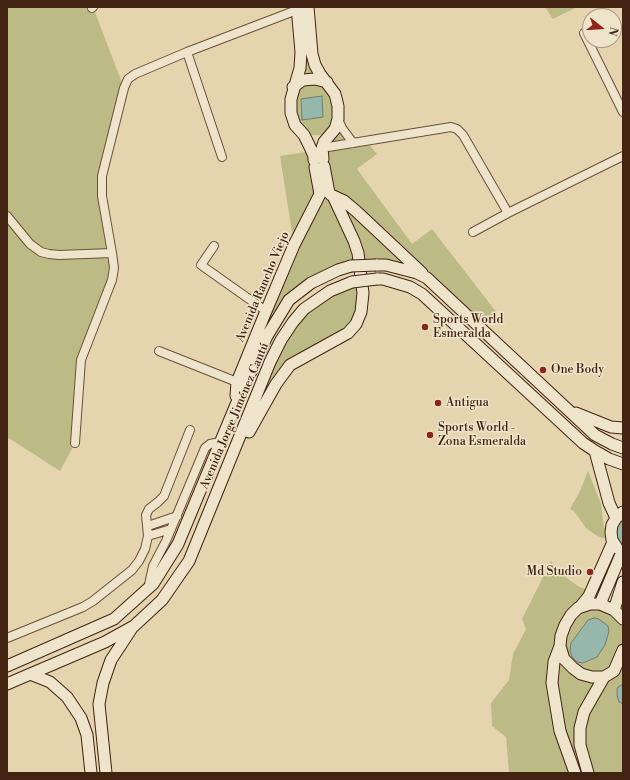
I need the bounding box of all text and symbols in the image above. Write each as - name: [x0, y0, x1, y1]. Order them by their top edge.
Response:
- north arrow: [582, 8, 622, 48]
- text: N: [605, 25, 620, 37]
- street label: Avenida Rancho Viejo: [233, 230, 293, 344]
- place label: Sports World Esmeralda: [433, 313, 503, 341]
- marker: Sports World Esmeralda: [420, 322, 430, 332]
- street label: Avenida Jorge Jiménez Cantú: [198, 341, 272, 491]
- place label: One Body: [551, 363, 604, 377]
- marker: One Body: [538, 365, 548, 375]
- place label: Antigua: [446, 396, 489, 410]
- marker: Antigua: [433, 398, 443, 408]
- place label: Sports World - Zona Esmeralda: [438, 421, 526, 449]
- marker: Sports World - Zona Esmeralda: [425, 430, 435, 440]
- place label: Md Studio: [527, 565, 582, 579]
- marker: Md Studio: [585, 567, 595, 577]

